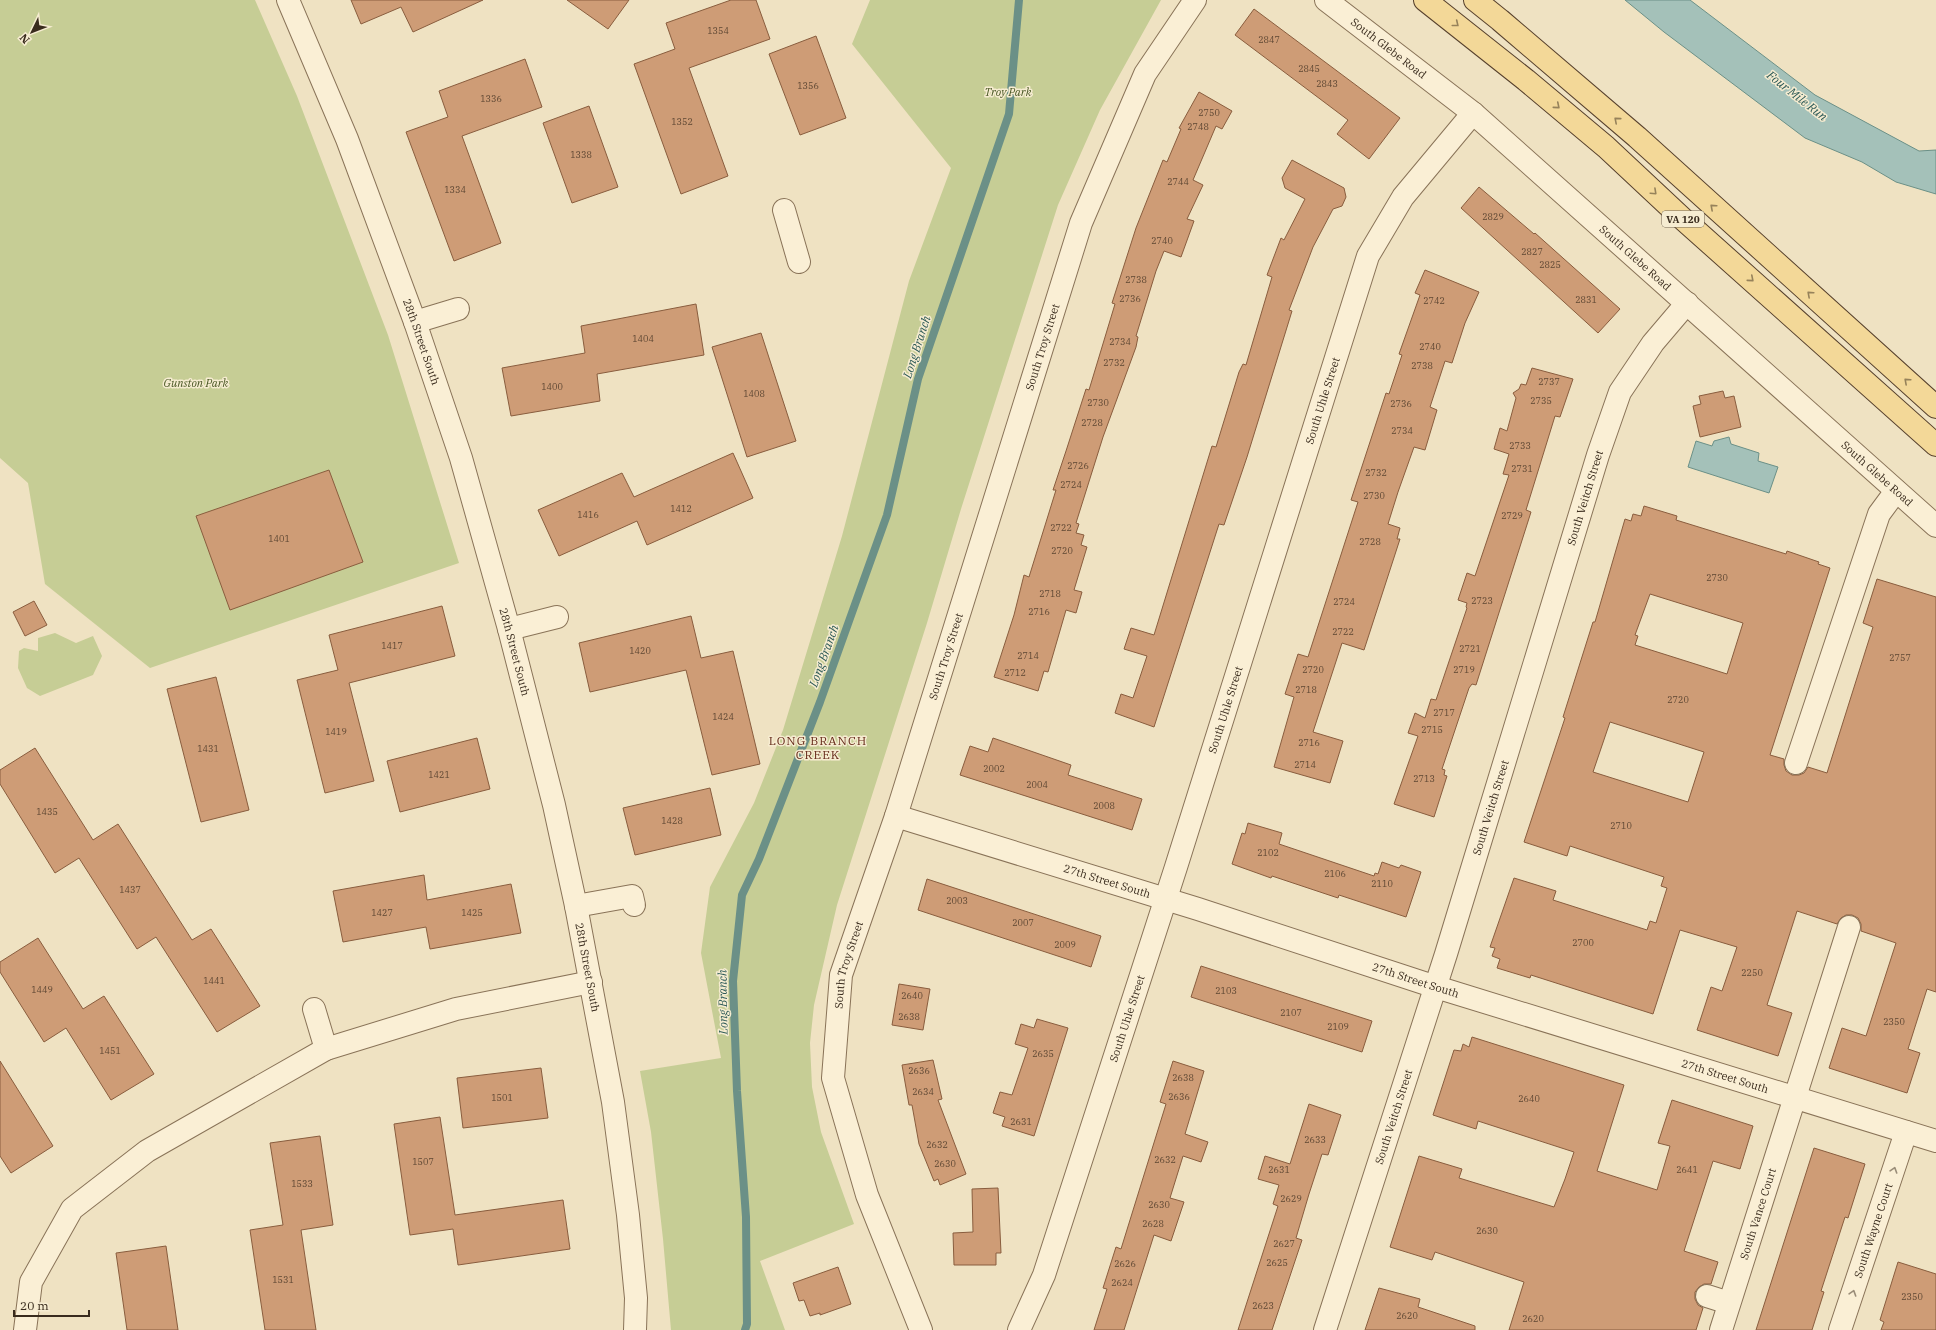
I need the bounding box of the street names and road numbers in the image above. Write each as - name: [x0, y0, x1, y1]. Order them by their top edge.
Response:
- street label: South Glebe Road: [1348, 15, 1429, 82]
- road number: VA 120: [1662, 211, 1704, 227]
- street label: South Glebe Road: [1597, 222, 1674, 294]
- street label: 28th Street South: [400, 297, 443, 387]
- street label: South Troy Street: [1022, 302, 1062, 392]
- street label: South Uhle Street: [1302, 355, 1343, 446]
- street label: South Glebe Road: [1838, 438, 1916, 509]
- street label: South Veitch Street: [1564, 448, 1606, 547]
- street label: 28th Street South: [496, 606, 533, 697]
- street label: South Troy Street: [926, 611, 966, 702]
- street label: South Uhle Street: [1205, 664, 1246, 755]
- street label: South Veitch Street: [1469, 758, 1512, 857]
- street label: 27th Street South: [1062, 861, 1153, 901]
- street label: South Troy Street: [831, 919, 866, 1009]
- street label: 28th Street South: [572, 922, 603, 1013]
- street label: 27th Street South: [1371, 960, 1461, 1001]
- street label: South Uhle Street: [1106, 973, 1148, 1064]
- street label: 27th Street South: [1680, 1056, 1770, 1096]
- street label: South Veitch Street: [1372, 1067, 1415, 1166]
- street label: South Vance Court: [1737, 1166, 1779, 1261]
- street label: South Wayne Court: [1851, 1181, 1896, 1280]

